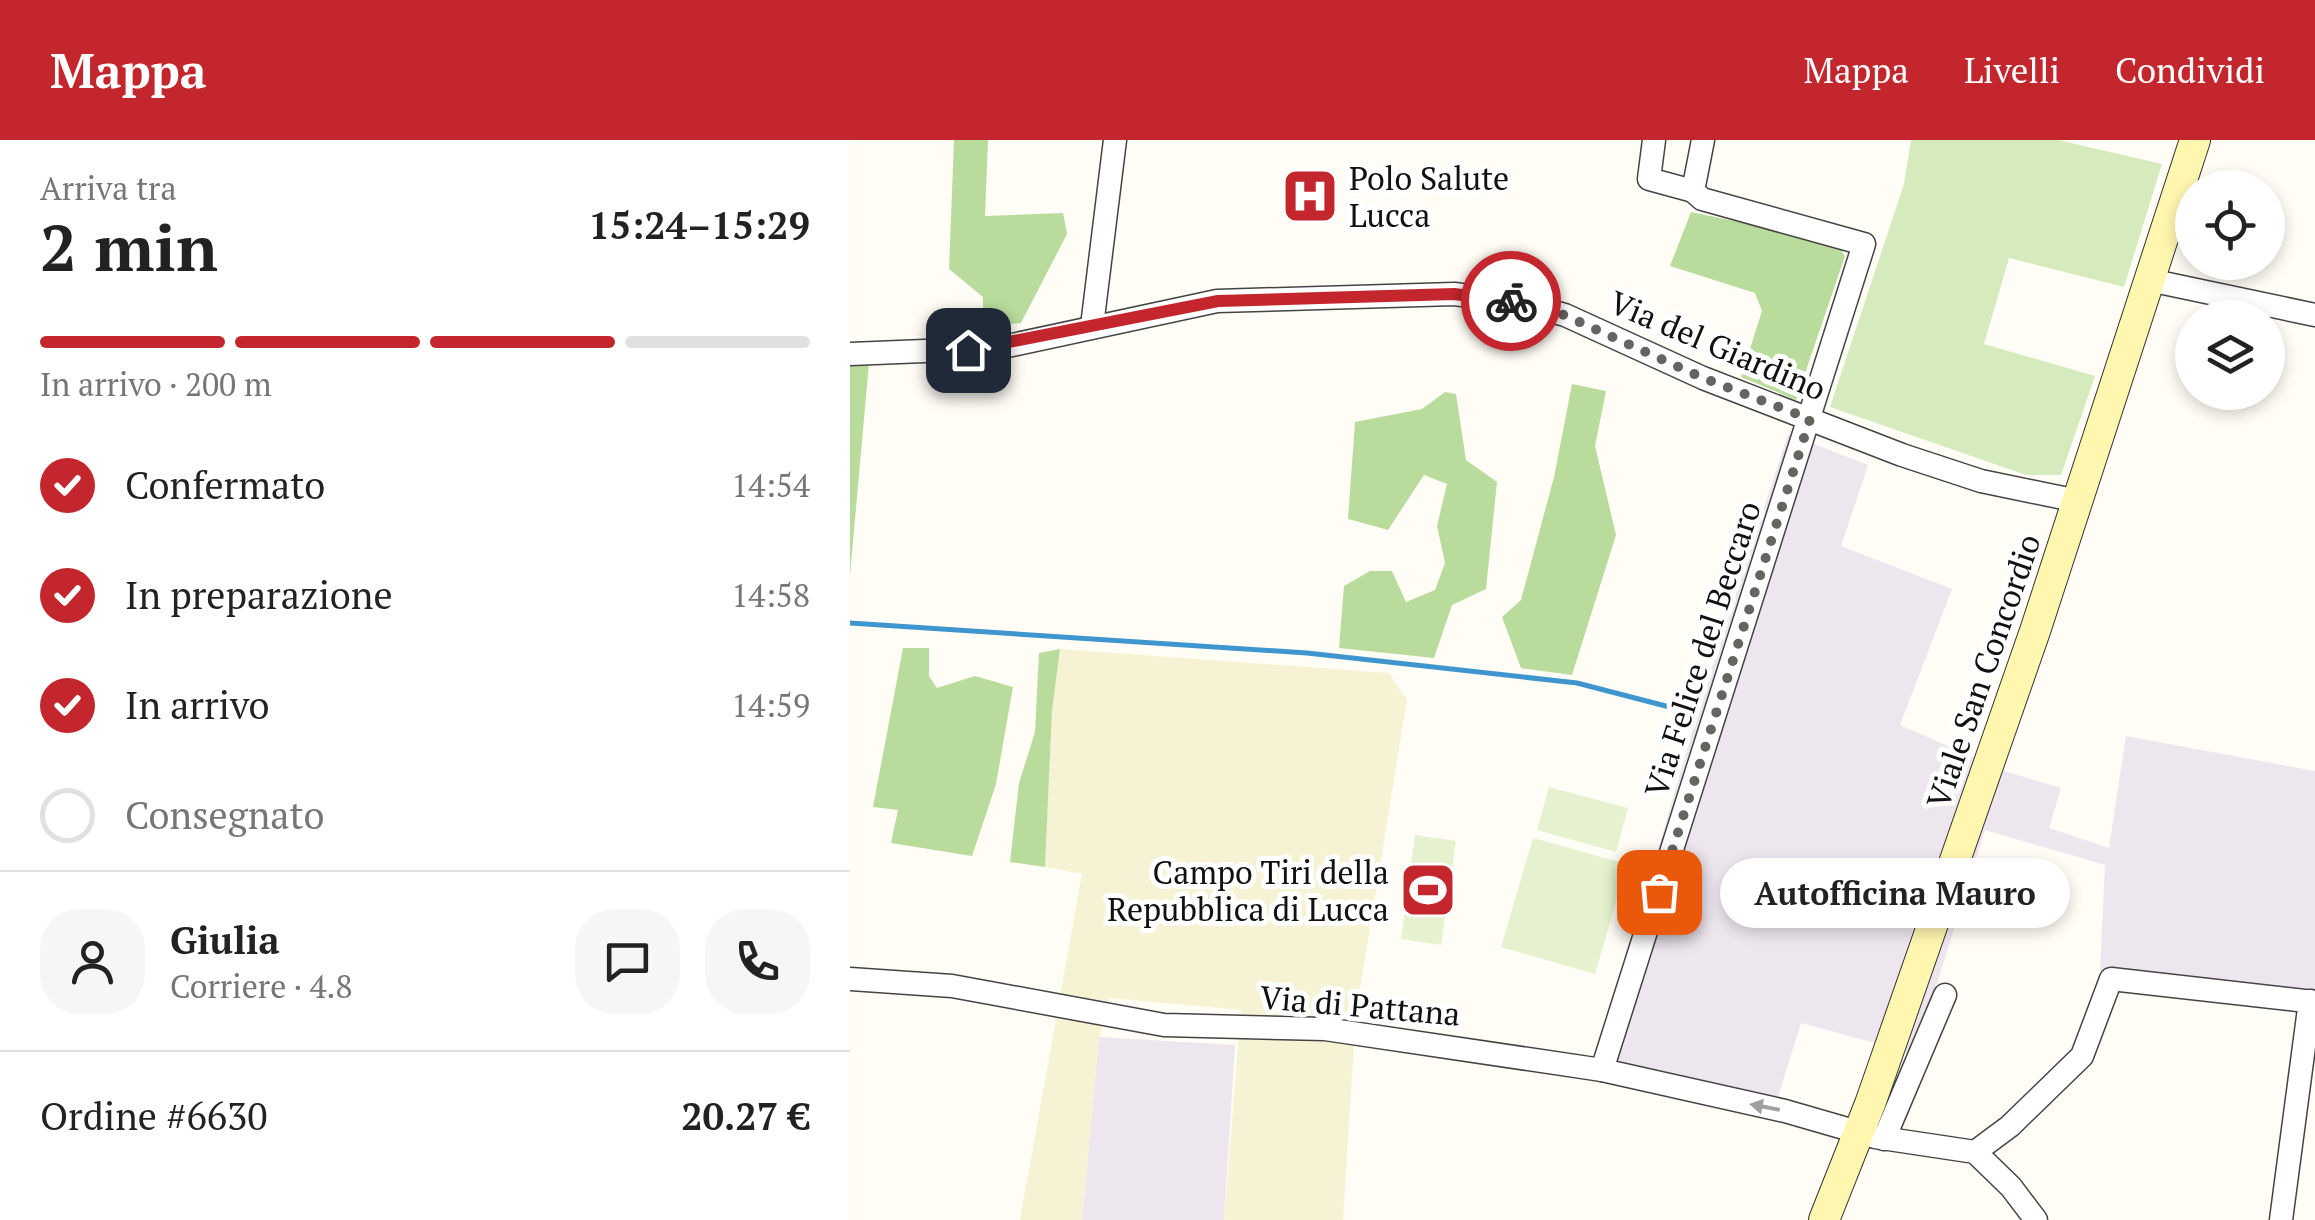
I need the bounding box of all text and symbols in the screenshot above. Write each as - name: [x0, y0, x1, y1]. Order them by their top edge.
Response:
- text: Mappa: [50, 38, 207, 102]
- text: Mappa: [1804, 47, 1909, 93]
- text: Livelli: [1964, 47, 2060, 93]
- text: Condividi: [2115, 47, 2265, 93]
- place label: Polo Salute Lucca: [1349, 157, 1509, 236]
- hospital icon: Polo Salute Lucca: [1280, 166, 1340, 226]
- text: Arriva tra: [40, 167, 177, 209]
- map controls: [2175, 170, 2285, 410]
- button: locate: [2175, 170, 2285, 280]
- text: 15:24–15:29: [588, 200, 810, 250]
- text: 2 min: [40, 203, 218, 290]
- courier: [1461, 251, 1561, 351]
- icon: bike: [1484, 274, 1539, 329]
- street label: Via del Giardino: [1604, 281, 1832, 409]
- button: layers: [2175, 300, 2285, 410]
- pin: [926, 308, 1011, 393]
- icon: home: [941, 323, 996, 378]
- text: In arrivo · 200 m: [40, 363, 272, 405]
- icon: check: [40, 458, 95, 513]
- text: Confermato: [125, 460, 325, 510]
- text: 14:54: [731, 464, 810, 506]
- street label: Via Felice del Beccaro: [1634, 496, 1770, 802]
- street label: Viale San Concordio: [1916, 528, 2050, 814]
- icon: check: [40, 568, 95, 623]
- text: In preparazione: [125, 570, 393, 620]
- text: 14:58: [731, 574, 810, 616]
- icon: check: [40, 678, 95, 733]
- text: In arrivo: [125, 680, 270, 730]
- text: 14:59: [731, 684, 810, 726]
- text: Consegnato: [125, 790, 325, 840]
- pin: [1617, 850, 1702, 935]
- place label: Campo Tiri della Repubblica di Lucca: [1107, 851, 1389, 930]
- callout: Autofficina Mauro: [1719, 857, 2069, 927]
- sports icon: Campo Tiri della Repubblica di Lucca: [1398, 860, 1458, 920]
- icon: bag: [1632, 865, 1687, 920]
- text: Autofficina Mauro: [1754, 872, 2036, 914]
- button: person: [40, 909, 145, 1014]
- button: chat: [575, 909, 680, 1014]
- button: phone: [705, 909, 810, 1014]
- text: Giulia: [170, 915, 280, 965]
- text: Corriere · 4.8: [170, 965, 353, 1007]
- street label: Via di Pattana: [1258, 975, 1462, 1035]
- text: Ordine #6630: [40, 1091, 267, 1141]
- text: 20.27 €: [681, 1091, 810, 1141]
- one-way arrow: [1749, 1098, 1780, 1114]

